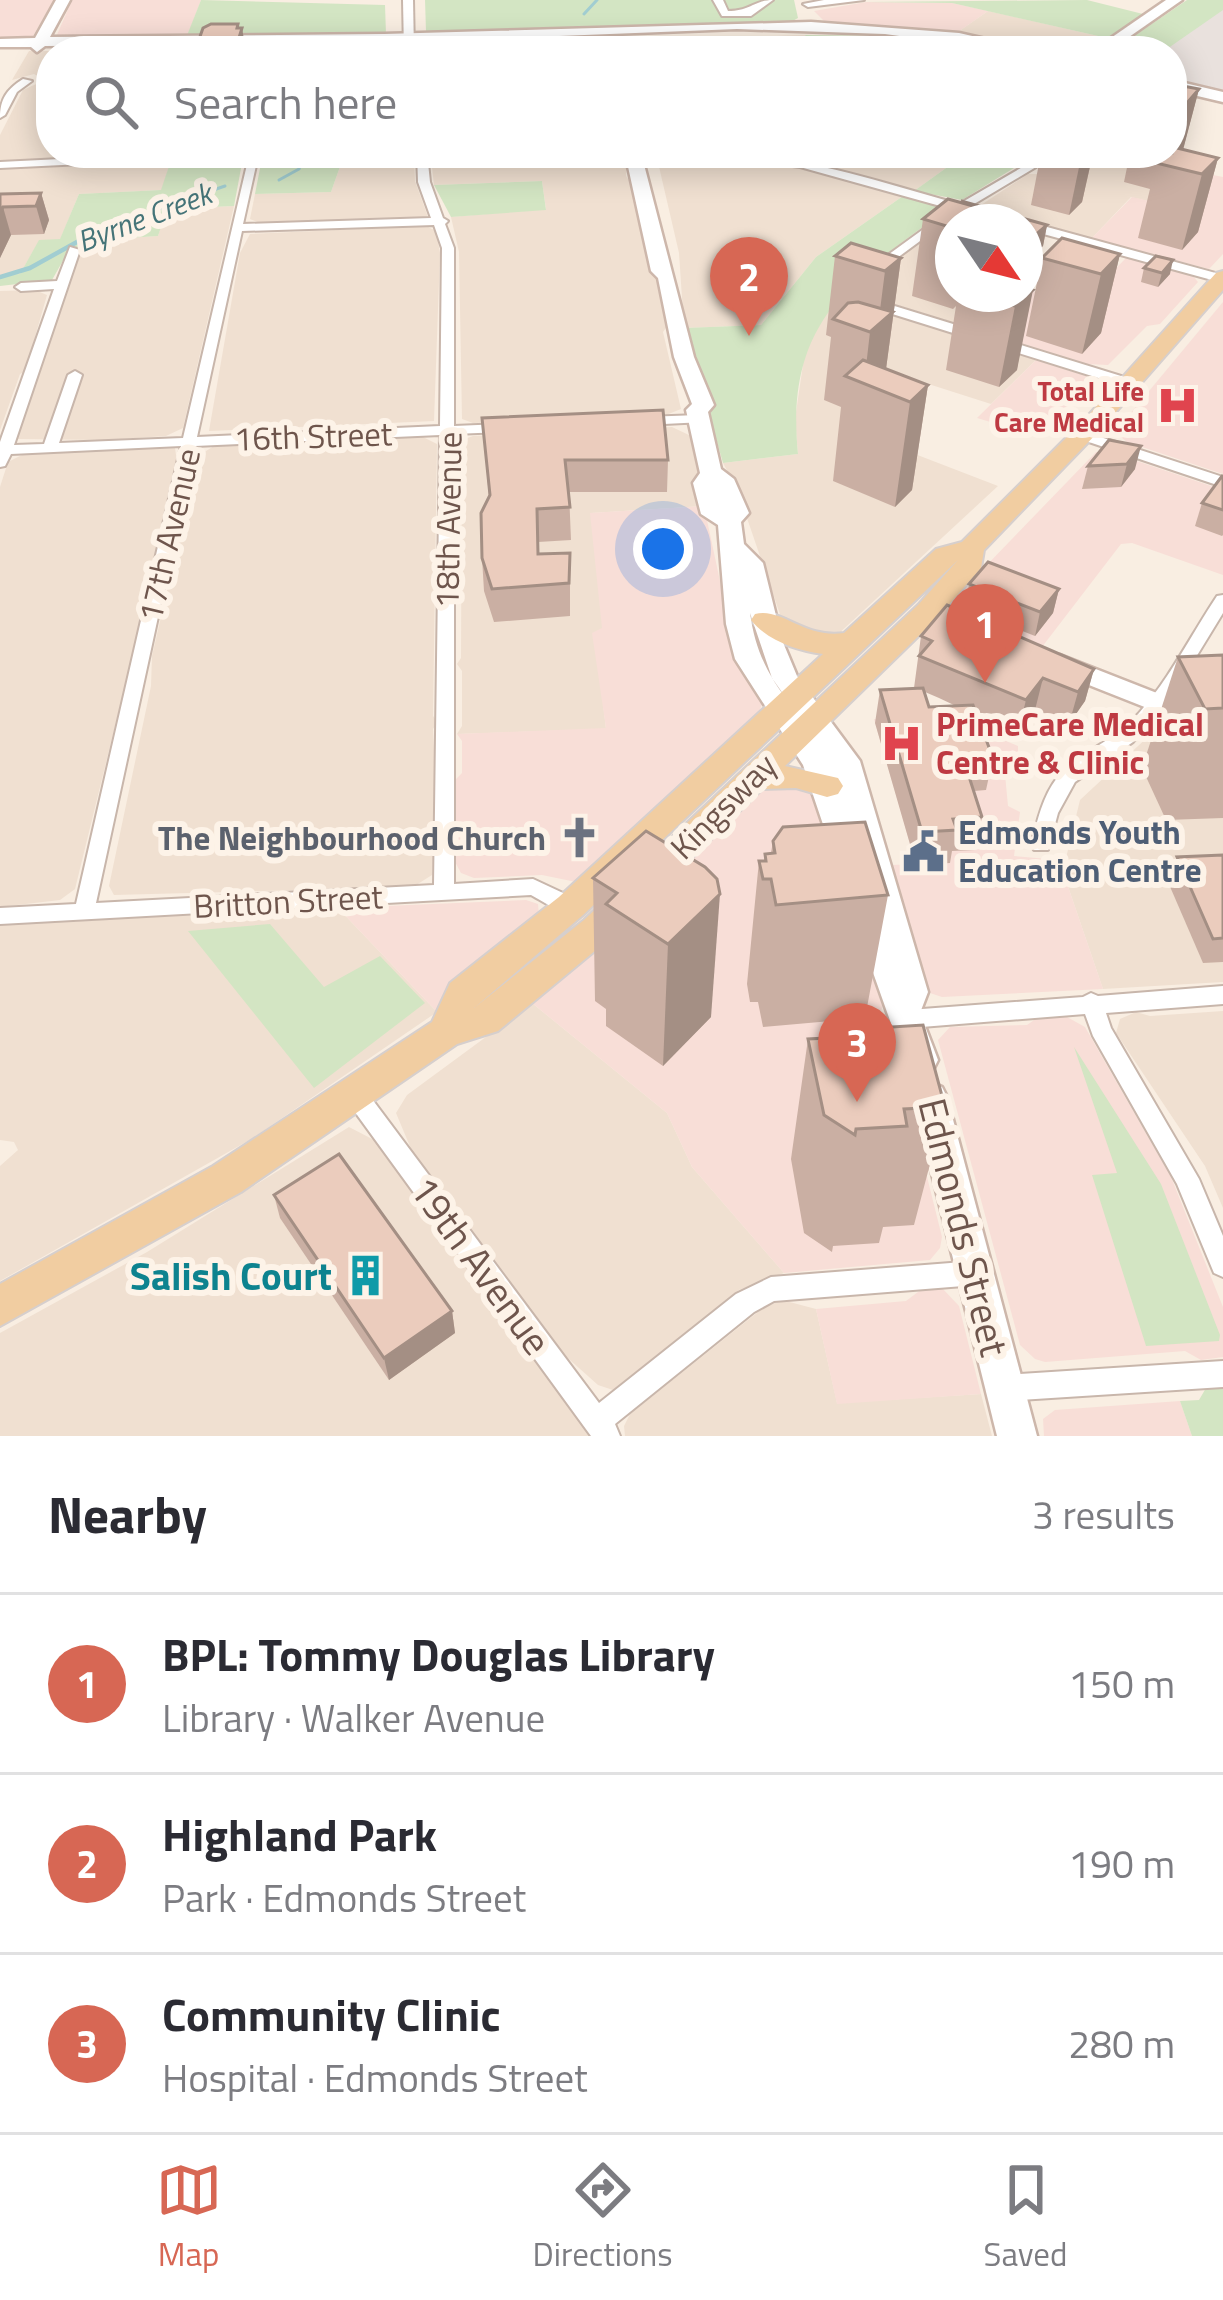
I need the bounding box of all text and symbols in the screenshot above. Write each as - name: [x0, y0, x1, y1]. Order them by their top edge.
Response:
- search box: [36, 36, 1187, 168]
- text: Search here: [174, 68, 397, 136]
- icon: search: [78, 69, 144, 135]
- water label: Byrne Creek: [70, 169, 221, 264]
- north arrow: [935, 204, 1043, 312]
- pin: 2: [710, 237, 788, 336]
- place label: Total Life Care Medical: [994, 370, 1144, 442]
- hospital icon: Total Life Care Medical: [1155, 383, 1201, 429]
- street label: 16th Street: [233, 408, 394, 464]
- street label: 18th Avenue: [421, 431, 475, 609]
- street label: 17th Avenue: [125, 443, 213, 627]
- your location: [633, 519, 693, 579]
- pin: 1: [946, 584, 1024, 683]
- place label: PrimeCare Medical Centre & Clinic: [936, 699, 1204, 787]
- hospital icon: PrimeCare Medical Centre & Clinic: [879, 720, 925, 766]
- street label: Kingsway: [658, 741, 788, 871]
- place label: Edmonds Youth Education Centre: [958, 807, 1202, 895]
- place label: The Neighbourhood Church: [158, 813, 546, 863]
- church icon: The Neighbourhood Church: [557, 815, 603, 861]
- public building icon: Edmonds Youth Education Centre: [901, 828, 947, 874]
- street label: Britton Street: [192, 871, 384, 931]
- pin: 3: [818, 1003, 896, 1102]
- street label: Edmonds Street: [903, 1092, 1025, 1362]
- street label: 19th Avenue: [396, 1163, 566, 1367]
- place label: Salish Court: [130, 1246, 332, 1305]
- building icon: Salish Court: [343, 1252, 389, 1298]
- text: Nearby: [48, 1475, 207, 1553]
- text: 3 results: [1032, 1485, 1175, 1544]
- text: BPL: Tommy Douglas Library: [162, 1620, 715, 1688]
- text: 1: [76, 1654, 98, 1713]
- text: 150 m: [1068, 1654, 1175, 1713]
- text: Library · Walker Avenue: [162, 1688, 545, 1747]
- text: Highland Park: [162, 1800, 437, 1868]
- text: 2: [76, 1834, 98, 1893]
- text: 190 m: [1068, 1834, 1175, 1893]
- text: Park · Edmonds Street: [162, 1868, 526, 1927]
- text: Community Clinic: [162, 1980, 500, 2048]
- text: 3: [76, 2014, 98, 2073]
- text: 280 m: [1068, 2014, 1175, 2073]
- text: Hospital · Edmonds Street: [162, 2048, 588, 2107]
- tab: Map: [156, 2157, 222, 2279]
- tab: Directions: [533, 2157, 673, 2279]
- tab: Saved: [984, 2157, 1067, 2279]

